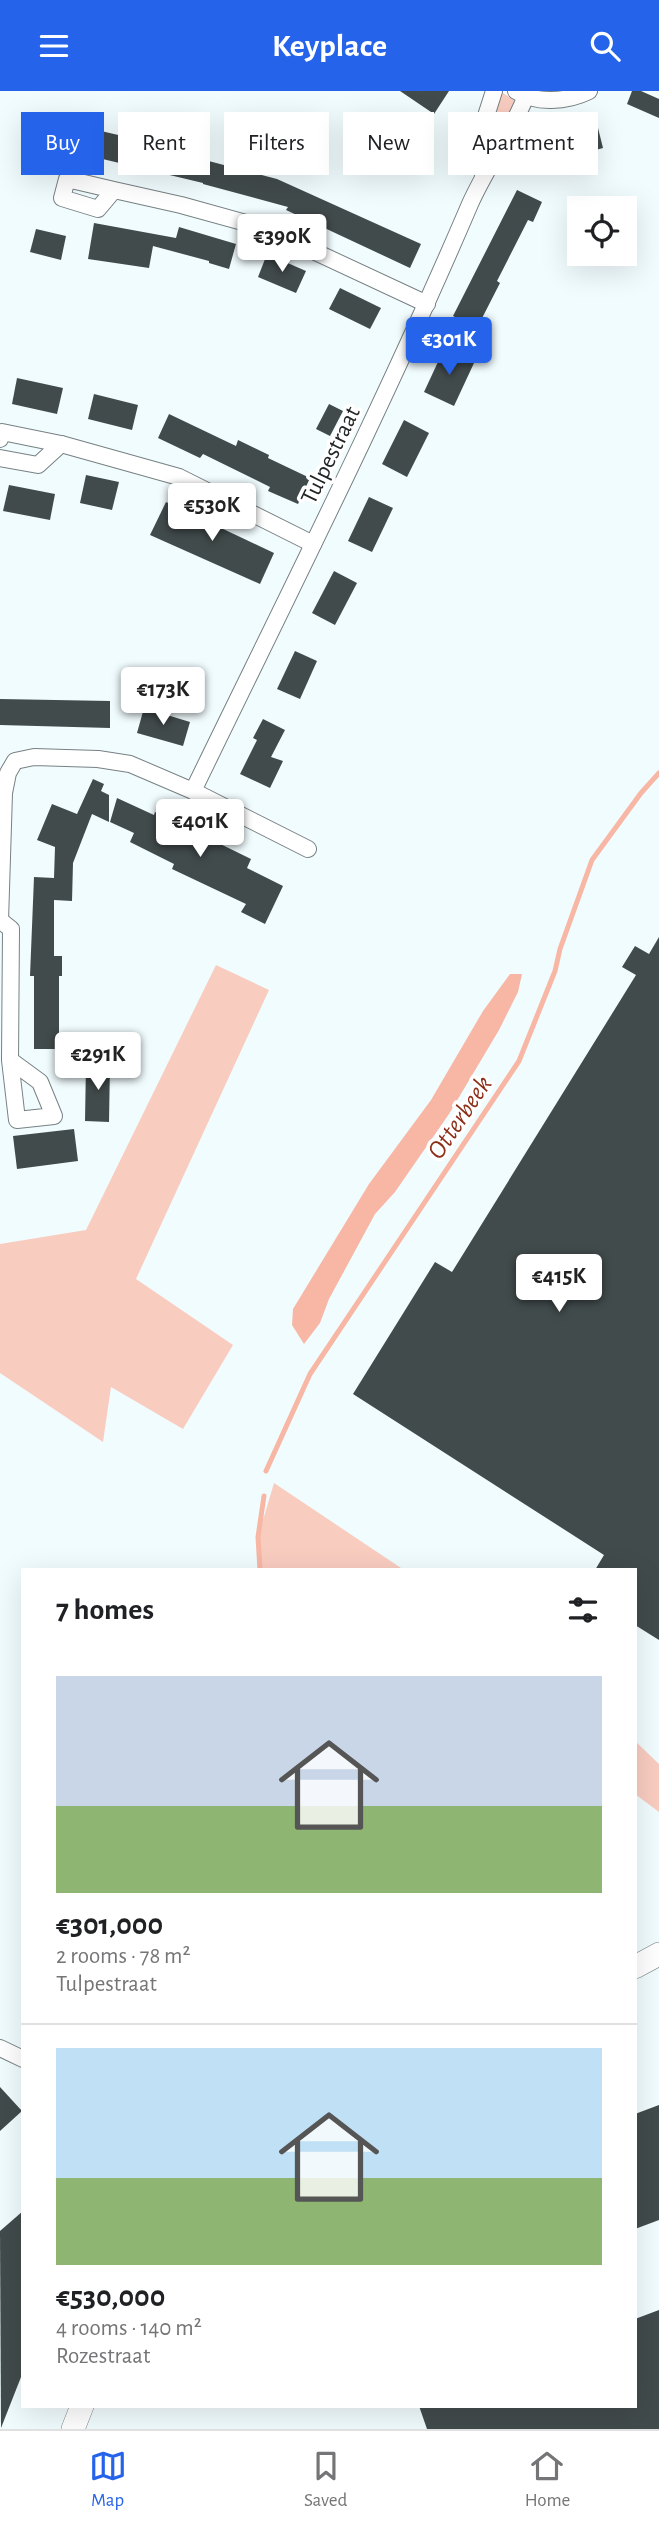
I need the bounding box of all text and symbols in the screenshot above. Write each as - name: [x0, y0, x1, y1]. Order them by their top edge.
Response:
- icon: menu: [35, 27, 73, 65]
- icon: search: [586, 27, 624, 65]
- text: Keyplace: [272, 30, 387, 62]
- chip: Buy: [21, 112, 104, 175]
- chip: Rent: [118, 112, 210, 175]
- chip: Filters: [224, 112, 329, 175]
- chip: New: [343, 112, 434, 175]
- chip: Apartment: [448, 112, 598, 175]
- map controls: [567, 196, 637, 266]
- button: locate: [567, 196, 637, 266]
- pin: €390K: [233, 215, 331, 274]
- text: €390K: [253, 225, 311, 248]
- pin: €301K: [400, 317, 498, 377]
- text: €301K: [422, 328, 476, 351]
- street label: Tulpestraat: [297, 403, 365, 508]
- pin: €530K: [163, 483, 261, 543]
- text: €530K: [184, 494, 240, 517]
- pin: €173K: [114, 667, 212, 727]
- text: €173K: [137, 678, 189, 701]
- pin: €401K: [151, 799, 249, 859]
- text: €401K: [172, 810, 228, 833]
- pin: €291K: [49, 1033, 147, 1092]
- text: €291K: [71, 1043, 125, 1066]
- water label: Otterbeek: [423, 1071, 497, 1164]
- pin: €415K: [510, 1255, 608, 1314]
- text: €415K: [532, 1265, 586, 1288]
- icon: filters: [564, 1591, 602, 1629]
- text: 7 homes: [56, 1595, 154, 1625]
- icon: home: [266, 1722, 392, 1848]
- text: €301,000: [56, 1910, 163, 1940]
- text: 2 rooms · 78 m²: [56, 1945, 191, 1968]
- text: Tulpestraat: [56, 1973, 157, 1996]
- icon: home: [266, 2094, 392, 2220]
- text: €530,000: [56, 2282, 165, 2312]
- text: 4 rooms · 140 m²: [56, 2317, 202, 2340]
- text: Rozestraat: [56, 2345, 150, 2368]
- tab: Map: [89, 2447, 127, 2512]
- tab: Saved: [304, 2447, 347, 2512]
- tab: Home: [525, 2447, 570, 2512]

